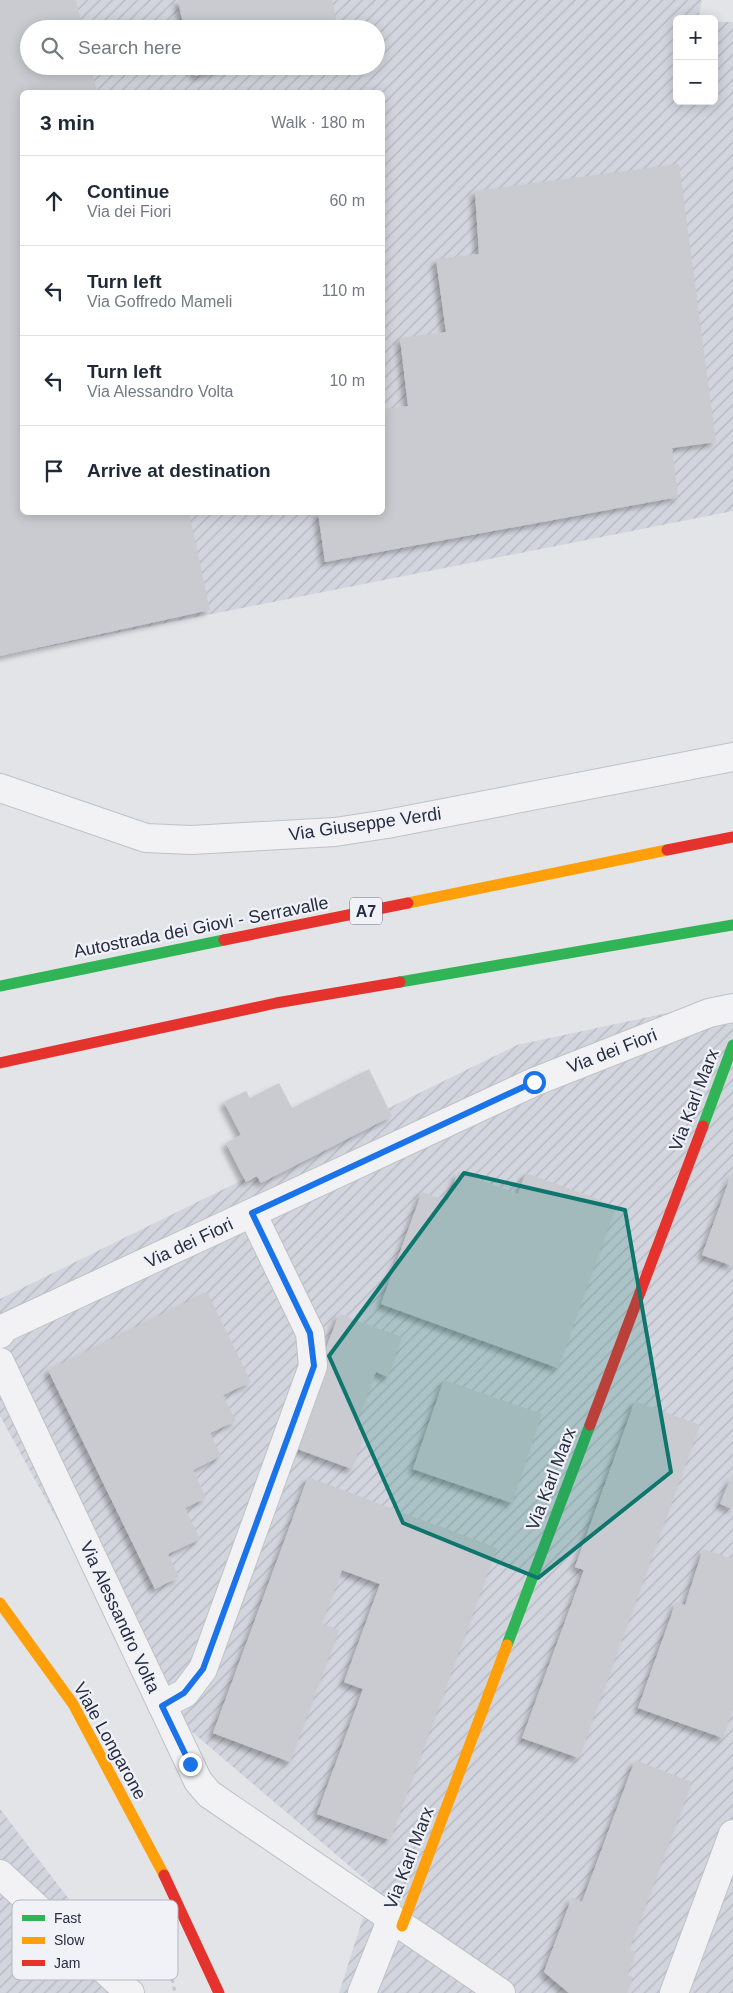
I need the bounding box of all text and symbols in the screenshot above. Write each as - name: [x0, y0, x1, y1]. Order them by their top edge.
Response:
- map controls: [673, 15, 718, 105]
- button: +: [673, 15, 718, 60]
- search box: [20, 20, 385, 75]
- icon: search: [38, 34, 66, 62]
- text: Search here: [78, 37, 182, 58]
- button: −: [673, 60, 718, 105]
- text: 3 min: [40, 111, 95, 134]
- text: Walk · 180 m: [271, 114, 365, 131]
- text: Continue: [87, 181, 169, 202]
- icon: ahead: [40, 187, 68, 215]
- text: 60 m: [329, 192, 365, 209]
- text: Via dei Fiori: [87, 203, 171, 220]
- text: Turn left: [87, 271, 162, 292]
- icon: left: [40, 277, 68, 305]
- text: 110 m: [322, 282, 365, 299]
- text: Via Goffredo Mameli: [87, 293, 232, 310]
- text: Turn left: [87, 361, 162, 382]
- icon: left: [40, 367, 68, 395]
- text: 10 m: [329, 372, 365, 389]
- text: Via Alessandro Volta: [87, 383, 233, 400]
- icon: arrive: [40, 457, 68, 485]
- text: Arrive at destination: [87, 460, 271, 481]
- street label: Via Giuseppe Verdi: [287, 803, 443, 845]
- street label: Autostrada dei Giovi - Serravalle: [72, 892, 330, 962]
- road number: A7: [350, 898, 382, 924]
- street label: Via dei Fiori: [564, 1025, 660, 1077]
- street label: Via Karl Marx: [665, 1046, 723, 1154]
- route start: [523, 1071, 546, 1094]
- street label: Via dei Fiori: [142, 1214, 236, 1272]
- street label: Via Karl Marx: [522, 1425, 580, 1533]
- street label: Via Alessandro Volta: [76, 1538, 164, 1697]
- street label: Viale Longarone: [70, 1679, 150, 1803]
- route end: [179, 1753, 202, 1776]
- street label: Via Karl Marx: [380, 1804, 438, 1912]
- legend: [12, 1900, 178, 1980]
- text: Fast: [54, 1910, 81, 1926]
- text: Slow: [54, 1932, 85, 1948]
- text: Jam: [54, 1955, 80, 1971]

